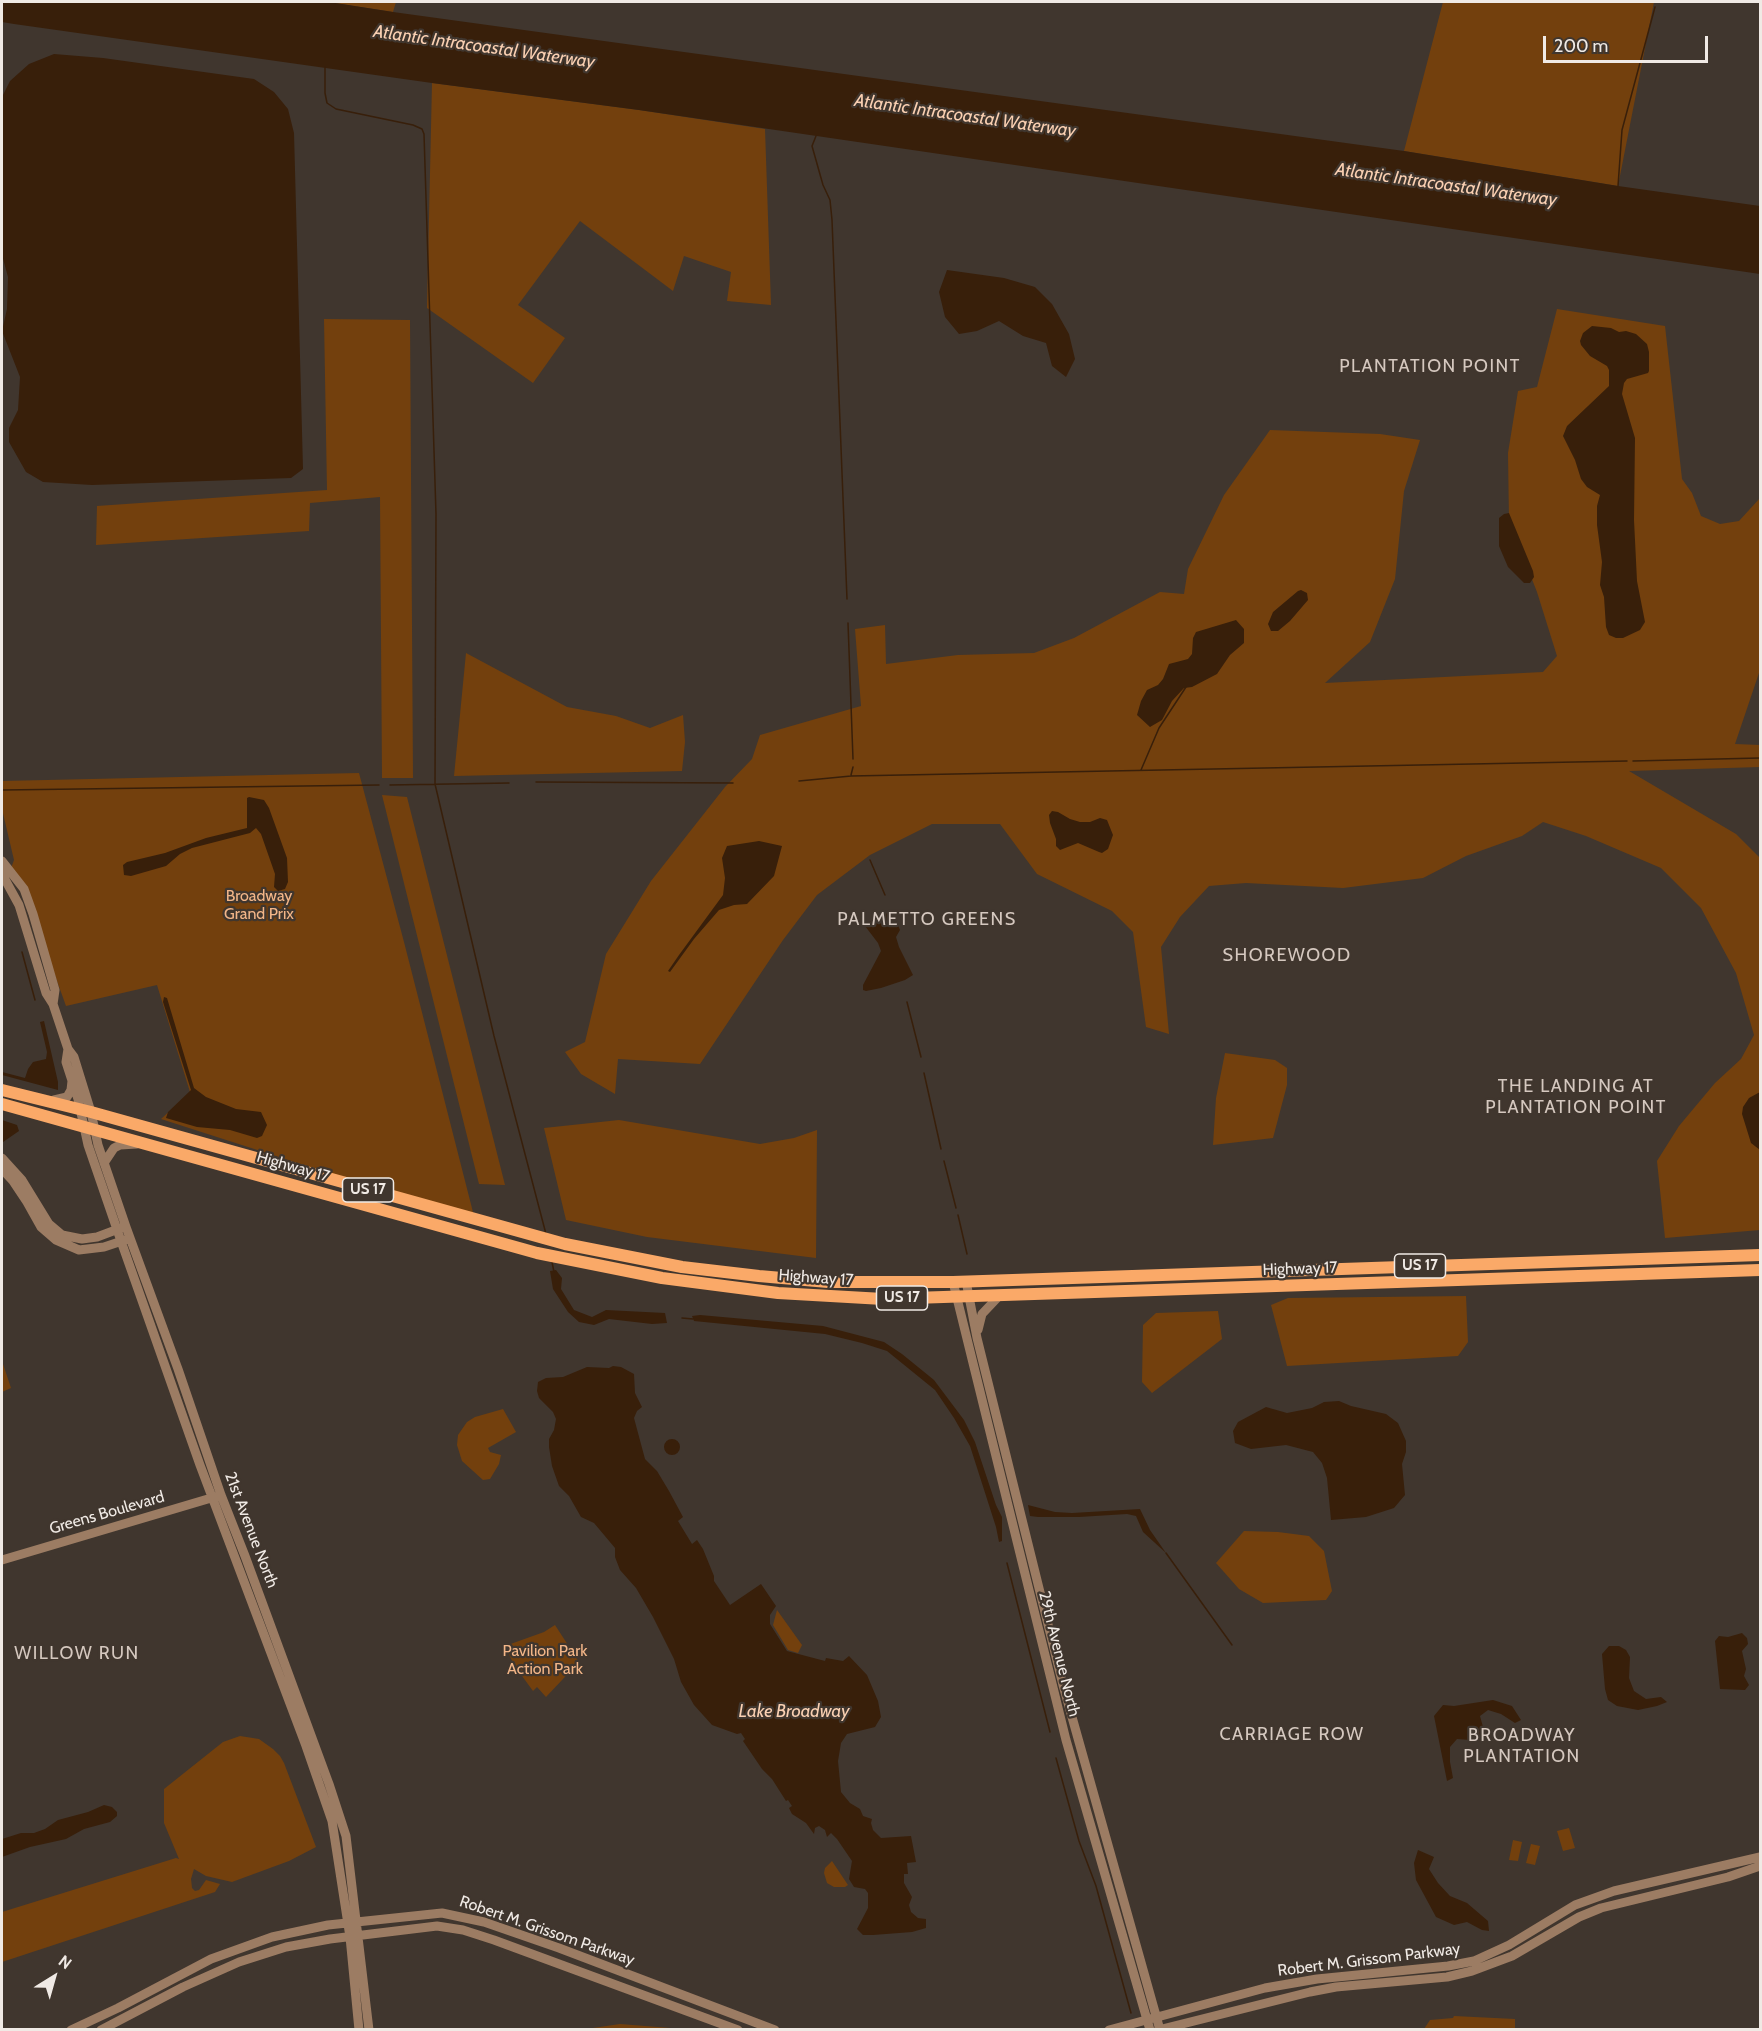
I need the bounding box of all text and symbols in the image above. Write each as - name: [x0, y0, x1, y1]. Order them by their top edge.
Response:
- water label: Atlantic Intracoastal Waterway: [372, 21, 596, 73]
- scale bar: [1546, 24, 1711, 62]
- text: 200 m: [1554, 35, 1608, 57]
- water label: Atlantic Intracoastal Waterway: [853, 90, 1077, 142]
- water label: Atlantic Intracoastal Waterway: [1334, 159, 1558, 211]
- district label: PLANTATION POINT: [1339, 356, 1521, 378]
- park label: Broadway Grand Prix: [224, 886, 294, 924]
- district label: PALMETTO GREENS: [837, 909, 1017, 931]
- district label: SHOREWOOD: [1222, 945, 1352, 967]
- district label: THE LANDING AT PLANTATION POINT: [1485, 1076, 1667, 1118]
- street label: Highway 17: [254, 1147, 332, 1187]
- road number: US 17: [342, 1178, 394, 1202]
- road number: US 17: [1394, 1254, 1446, 1278]
- street label: Highway 17: [1262, 1258, 1338, 1280]
- street label: Highway 17: [778, 1266, 854, 1290]
- road number: US 17: [876, 1286, 928, 1310]
- street label: 21st Avenue North: [220, 1469, 282, 1591]
- street label: Greens Boulevard: [47, 1487, 167, 1539]
- street label: 29th Avenue North: [1034, 1589, 1084, 1719]
- park label: Pavilion Park Action Park: [503, 1641, 587, 1679]
- district label: WILLOW RUN: [14, 1643, 140, 1665]
- water label: Lake Broadway: [739, 1701, 849, 1723]
- district label: CARRIAGE ROW: [1219, 1724, 1365, 1746]
- district label: BROADWAY PLANTATION: [1463, 1725, 1581, 1768]
- street label: Robert M. Grissom Parkway: [457, 1892, 637, 1970]
- street label: Robert M. Grissom Parkway: [1277, 1939, 1461, 1981]
- north arrow: [24, 1947, 84, 2007]
- text: N: [55, 1951, 75, 1973]

